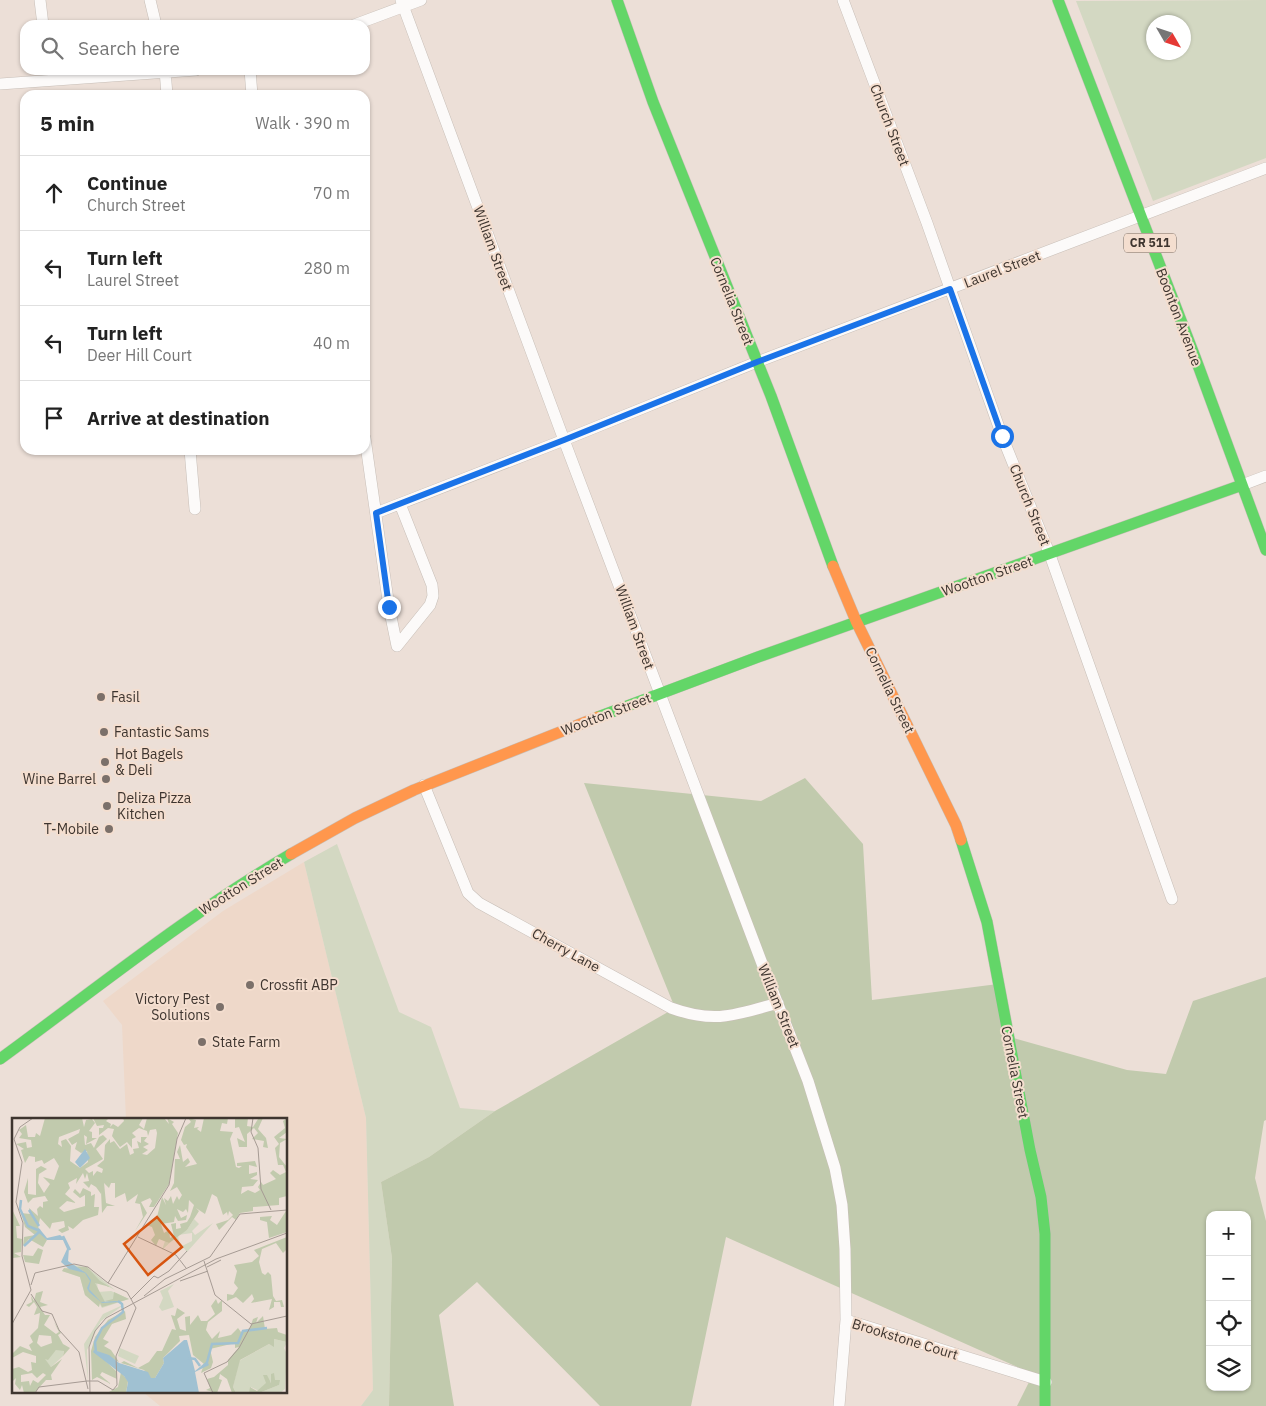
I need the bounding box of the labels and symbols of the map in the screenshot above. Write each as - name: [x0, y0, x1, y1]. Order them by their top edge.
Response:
- north arrow: [1146, 15, 1191, 60]
- street label: Church Street: [866, 81, 914, 169]
- street label: William Street: [469, 203, 517, 293]
- road number: CR 511: [1124, 234, 1176, 252]
- street label: Laurel Street: [961, 246, 1043, 292]
- street label: Cornelia Street: [706, 254, 758, 348]
- street label: Boonton Avenue: [1152, 265, 1206, 369]
- route start: [991, 425, 1014, 448]
- street label: Church Street: [1005, 462, 1055, 548]
- street label: Wootton Street: [939, 552, 1035, 600]
- street label: William Street: [611, 582, 659, 672]
- route end: [378, 596, 401, 619]
- street label: Cornelia Street: [861, 644, 919, 736]
- place label: Fasil: [111, 688, 140, 706]
- street label: Wootton Street: [558, 689, 654, 739]
- marker: Fasil: [95, 691, 107, 703]
- place label: Fantastic Sams: [114, 723, 209, 741]
- marker: Fantastic Sams: [98, 726, 110, 738]
- place label: Hot Bagels & Deli: [115, 745, 183, 779]
- marker: Hot Bagels & Deli: [99, 756, 111, 768]
- place label: Wine Barrel: [23, 770, 96, 788]
- marker: Wine Barrel: [100, 773, 112, 785]
- place label: Deliza Pizza Kitchen: [117, 789, 192, 823]
- marker: Deliza Pizza Kitchen: [101, 800, 113, 812]
- place label: T-Mobile: [44, 820, 99, 838]
- marker: T-Mobile: [103, 823, 115, 835]
- street label: Wootton Street: [196, 853, 286, 919]
- street label: Cherry Lane: [529, 924, 604, 976]
- street label: William Street: [754, 962, 804, 1050]
- place label: Crossfit ABP: [260, 976, 338, 994]
- marker: Crossfit ABP: [244, 979, 256, 991]
- place label: Victory Pest Solutions: [135, 990, 210, 1024]
- marker: Victory Pest Solutions: [214, 1001, 226, 1013]
- street label: Cornelia Street: [997, 1024, 1033, 1120]
- place label: State Farm: [212, 1033, 280, 1051]
- marker: State Farm: [196, 1036, 208, 1048]
- inset map: [12, 1118, 288, 1394]
- street label: Brookstone Court: [850, 1314, 960, 1364]

